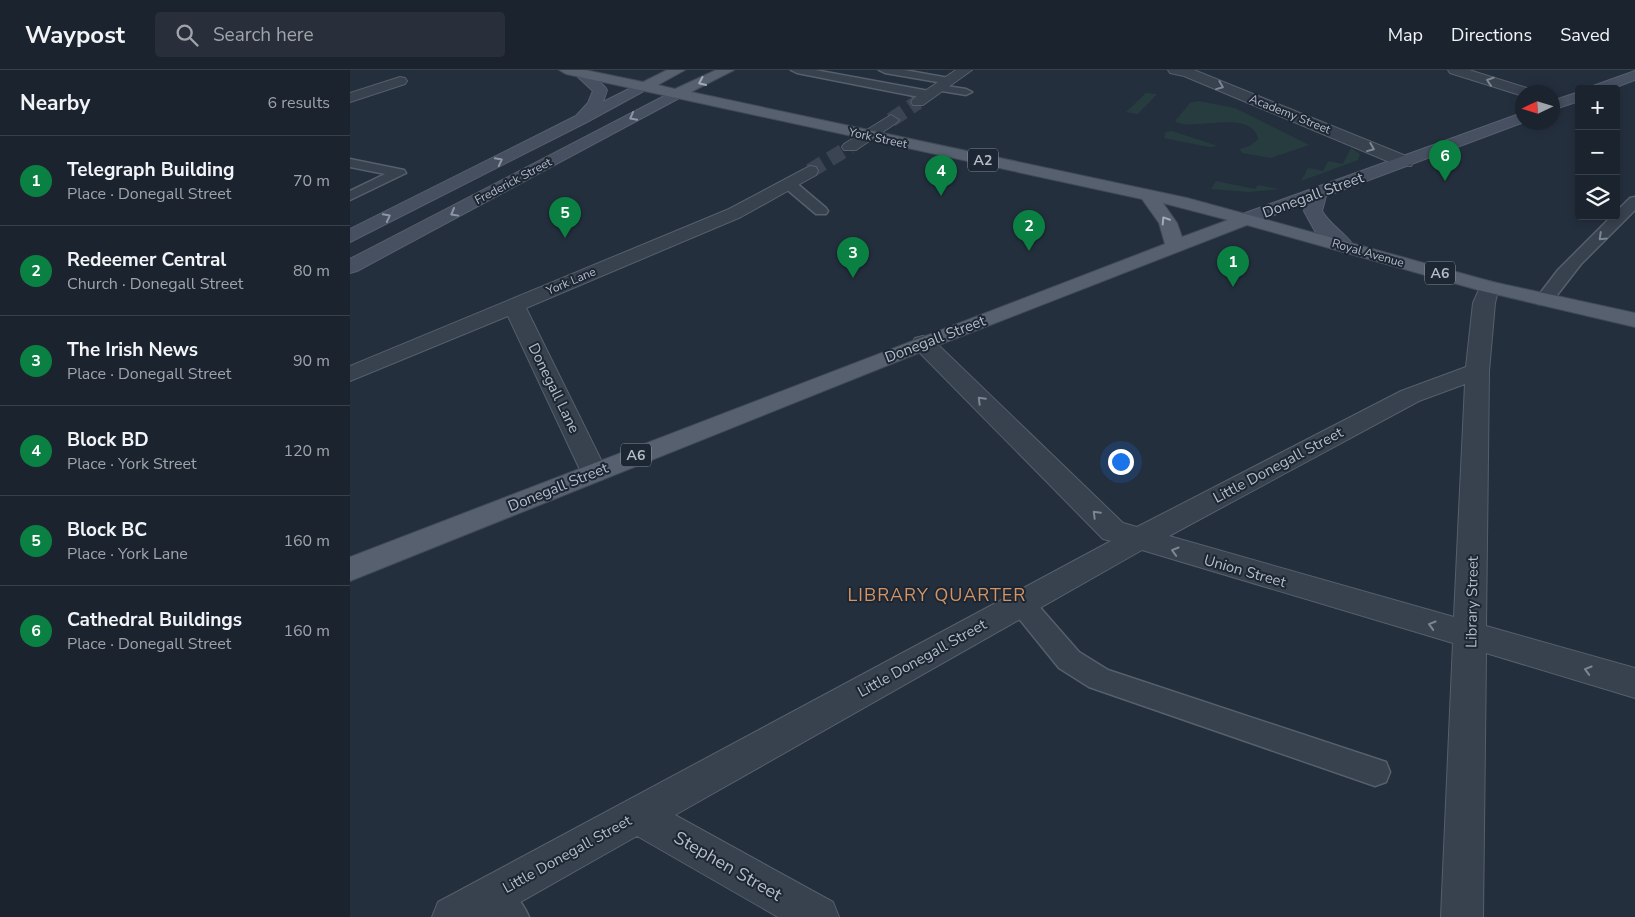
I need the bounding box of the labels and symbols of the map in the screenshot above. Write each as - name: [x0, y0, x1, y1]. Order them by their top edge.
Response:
- one-way arrow: [698, 76, 707, 86]
- one-way arrow: [1486, 77, 1495, 87]
- one-way arrow: [1216, 80, 1224, 90]
- north arrow: [1515, 85, 1560, 130]
- street label: Academy Street: [1247, 90, 1334, 138]
- one-way arrow: [629, 111, 638, 121]
- street label: York Street: [847, 124, 909, 152]
- pin: 6: [1429, 140, 1461, 181]
- one-way arrow: [1366, 141, 1375, 152]
- road number: A2: [968, 148, 998, 172]
- street label: Frederick Street: [472, 154, 555, 208]
- pin: 4: [925, 155, 957, 196]
- one-way arrow: [494, 157, 503, 167]
- street label: Donegall Street: [1260, 167, 1367, 223]
- pin: 5: [549, 197, 581, 238]
- one-way arrow: [450, 206, 459, 216]
- pin: 2: [1013, 210, 1045, 251]
- one-way arrow: [382, 213, 391, 223]
- one-way arrow: [1162, 216, 1171, 226]
- one-way arrow: [1598, 231, 1607, 240]
- street label: Royal Avenue: [1330, 235, 1406, 271]
- pin: 3: [837, 237, 869, 278]
- pin: 1: [1217, 246, 1249, 287]
- road number: A6: [1425, 262, 1455, 284]
- street label: York Lane: [543, 263, 598, 299]
- street label: Donegall Street: [882, 310, 989, 367]
- street label: Donegall Lane: [524, 340, 584, 436]
- one-way arrow: [978, 397, 987, 406]
- street label: Little Donegall Street: [1210, 422, 1347, 508]
- road number: A6: [621, 444, 651, 466]
- your location: [1108, 449, 1134, 475]
- street label: Donegall Street: [505, 458, 612, 516]
- one-way arrow: [1093, 511, 1102, 520]
- one-way arrow: [1171, 546, 1180, 556]
- street label: Union Street: [1202, 550, 1289, 592]
- street label: Library Street: [1461, 555, 1483, 648]
- district label: LIBRARY QUARTER: [848, 583, 1026, 607]
- street label: Little Donegall Street: [854, 614, 991, 702]
- one-way arrow: [1428, 620, 1437, 630]
- one-way arrow: [1585, 665, 1593, 675]
- street label: Little Donegall Street: [499, 810, 636, 898]
- street label: Stephen Street: [670, 825, 787, 907]

